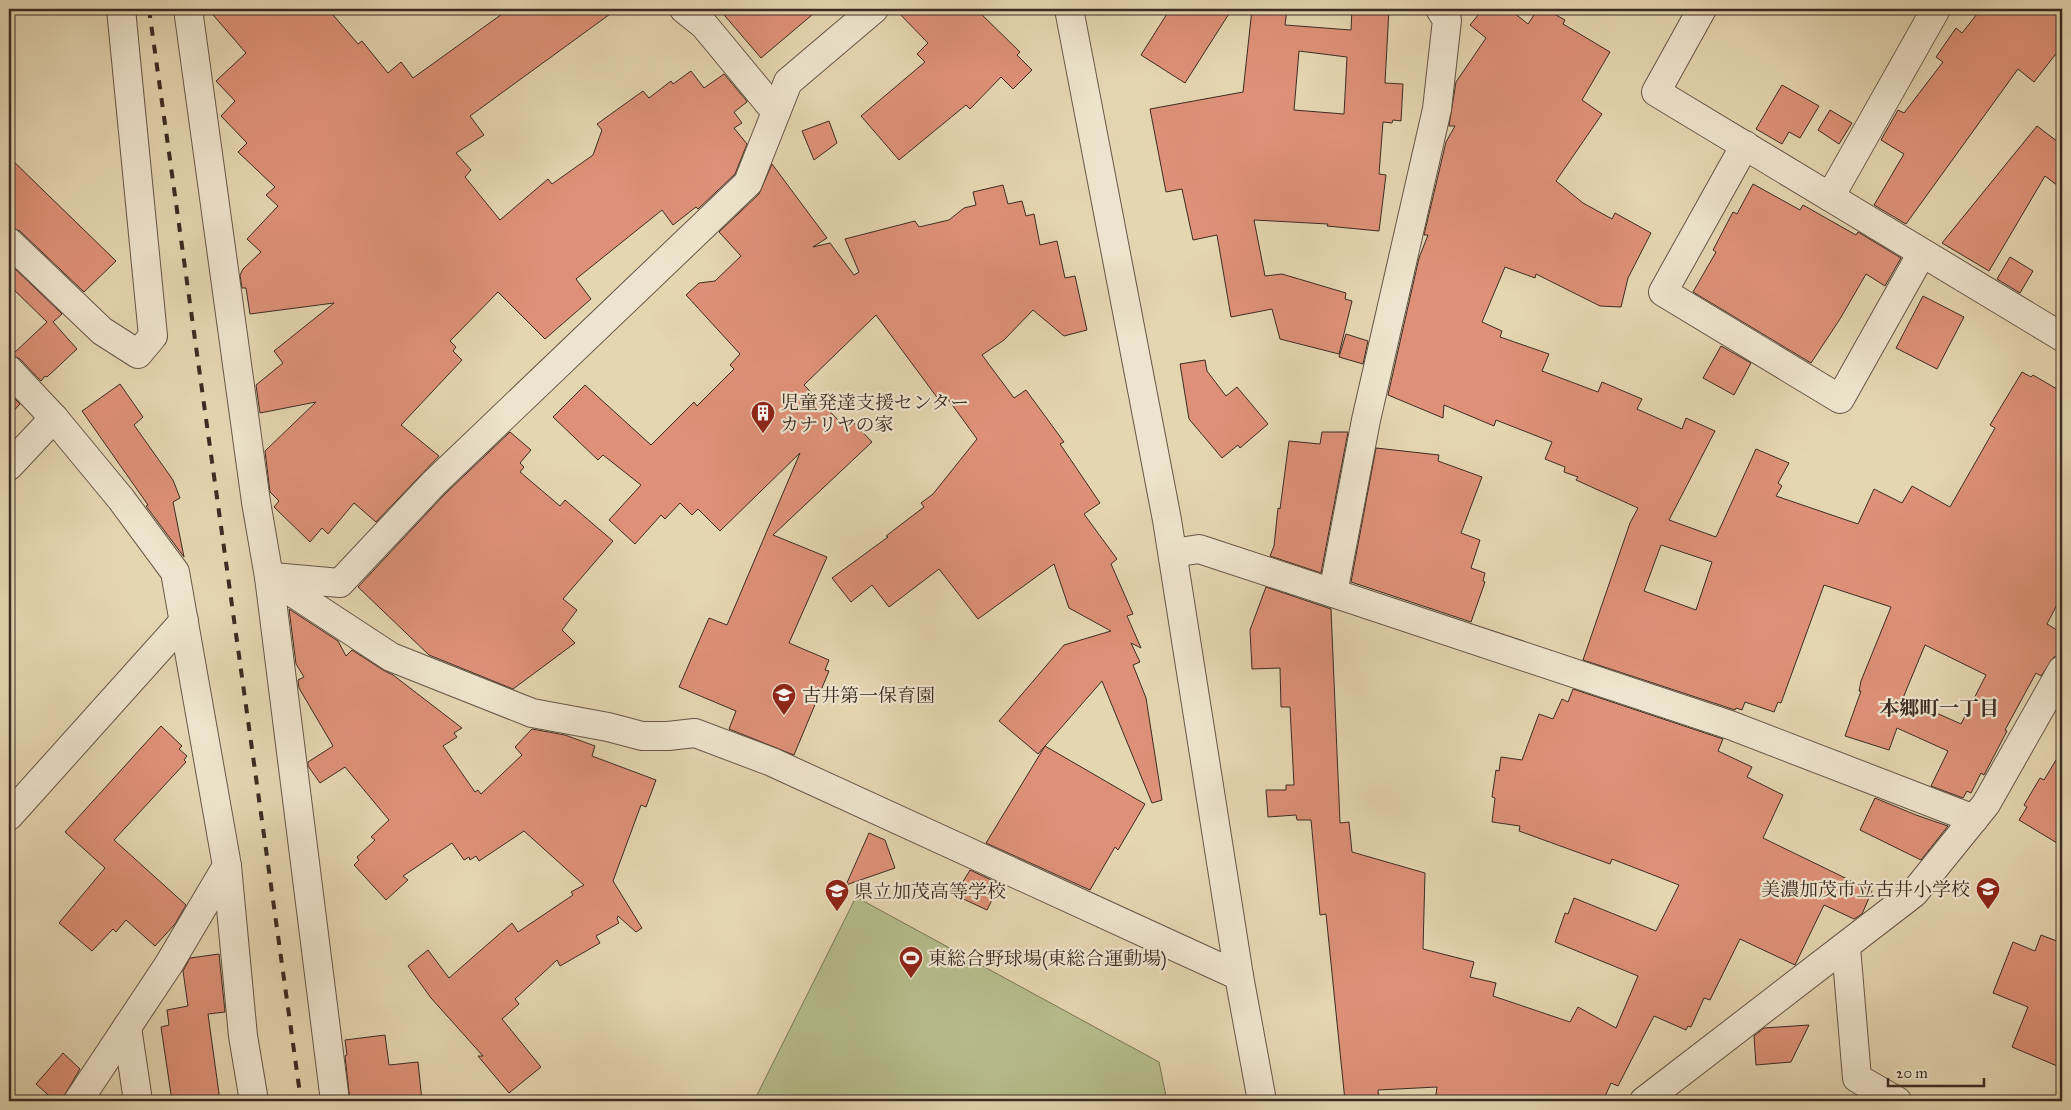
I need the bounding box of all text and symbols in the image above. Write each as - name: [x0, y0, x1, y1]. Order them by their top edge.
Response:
- place label: 児童発達支援センター カナリヤの家: [780, 391, 969, 436]
- building icon: 児童発達支援センター カナリヤの家: [750, 400, 776, 434]
- school or university icon: 古井第一保育園: [771, 682, 797, 716]
- place label: 古井第一保育園: [802, 684, 935, 707]
- district label: 本郷町一丁目: [1879, 696, 1999, 720]
- school or university icon: 美濃加茂市立古井小学校: [1975, 876, 2001, 910]
- school or university icon: 県立加茂高等学校: [824, 878, 850, 912]
- place label: 美濃加茂市立古井小学校: [1761, 878, 1970, 901]
- place label: 県立加茂高等学校: [854, 880, 1006, 903]
- sports icon: 東総合野球場(東総合運動場): [898, 945, 924, 979]
- place label: 東総合野球場(東総合運動場): [928, 947, 1167, 971]
- scale bar: [1888, 1055, 1985, 1087]
- text: 20 m: [1896, 1064, 1928, 1082]

